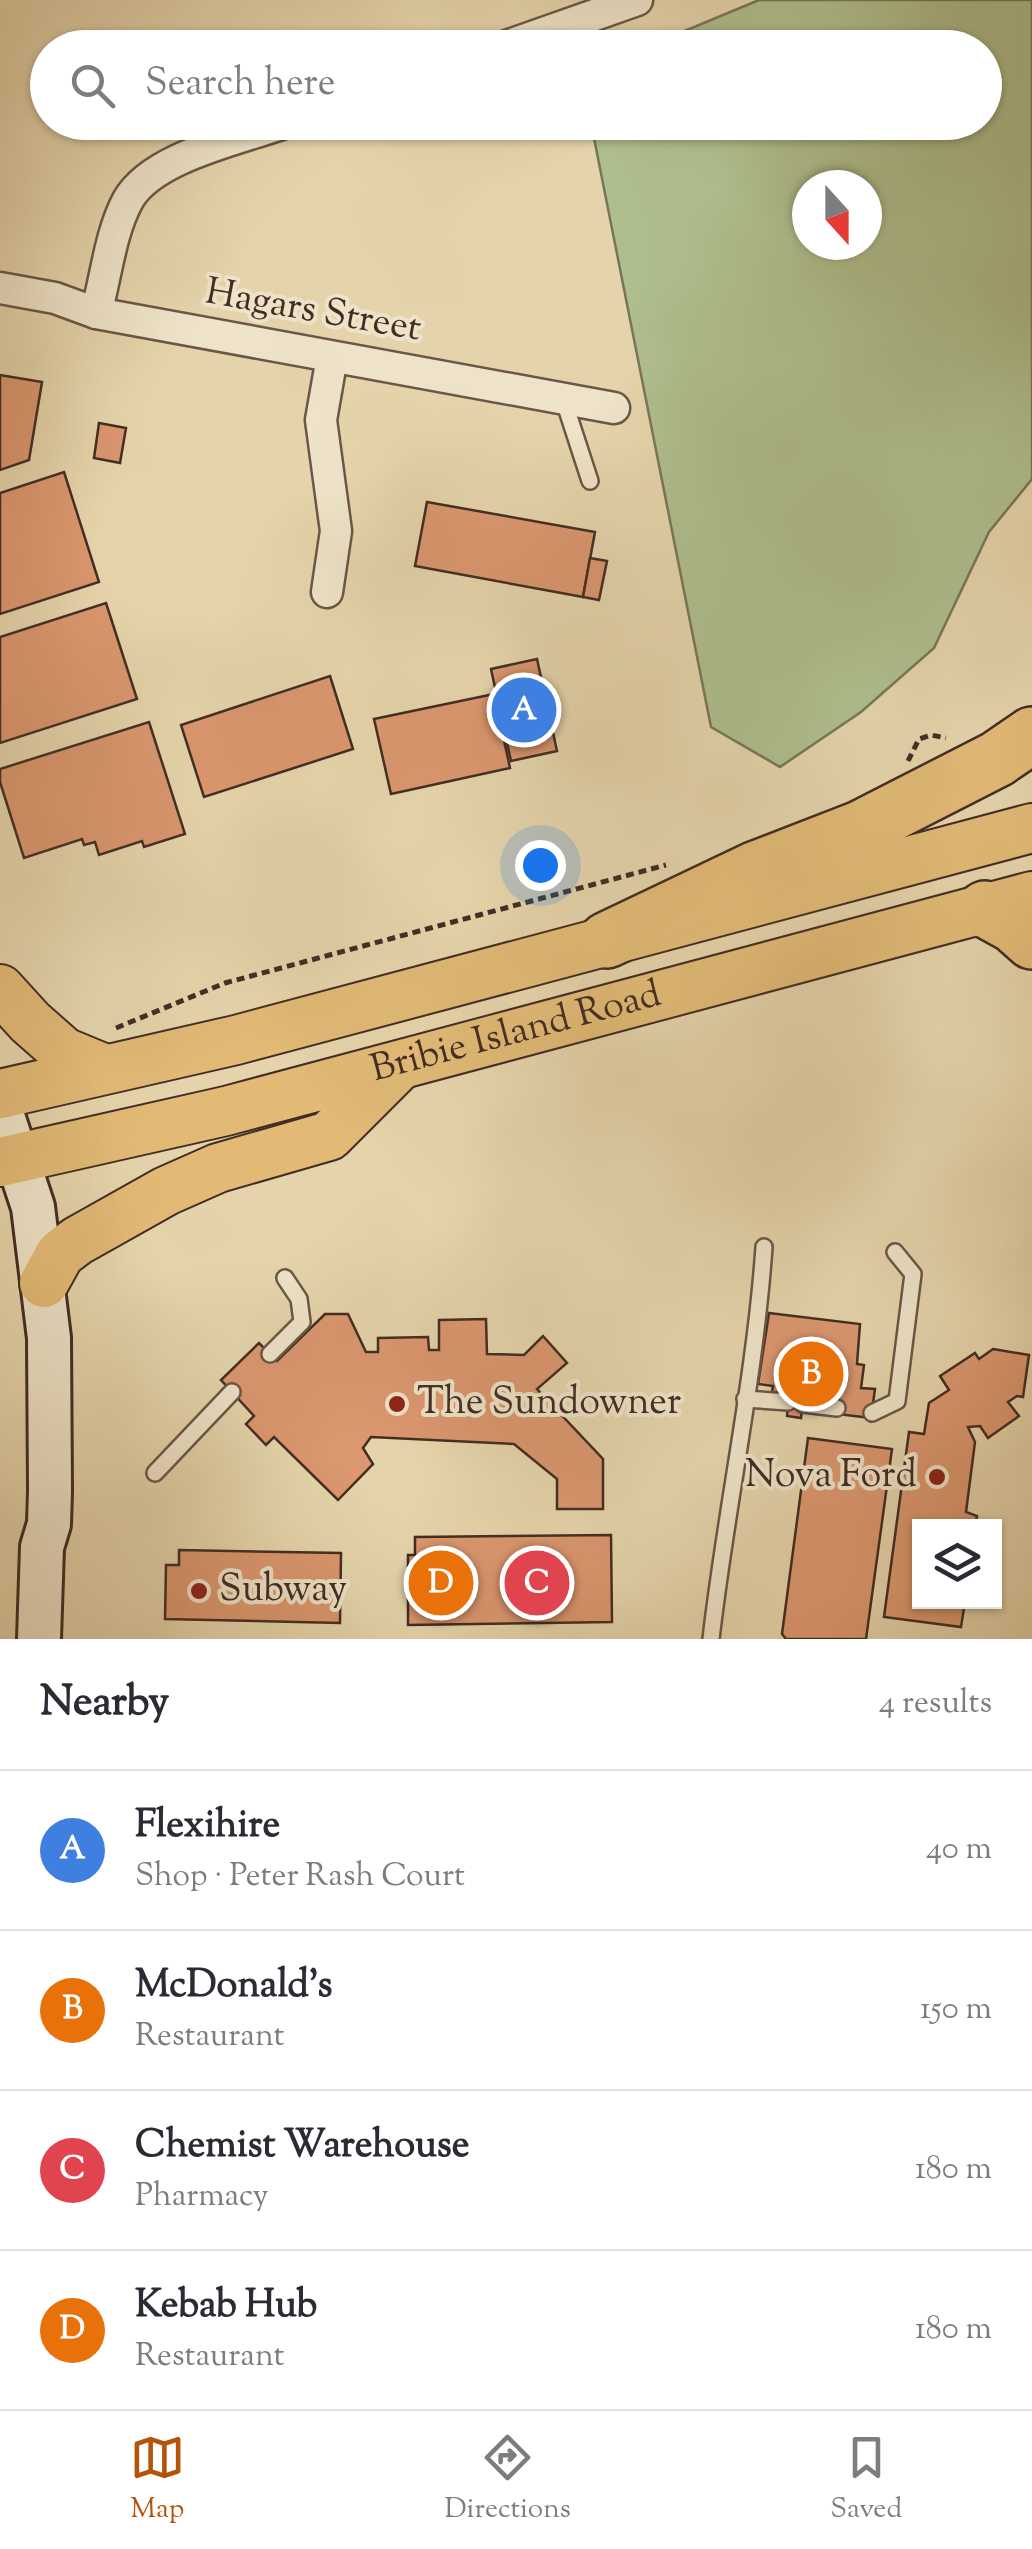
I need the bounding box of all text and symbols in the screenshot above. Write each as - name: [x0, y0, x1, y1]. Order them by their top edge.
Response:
- search box: [30, 30, 1002, 140]
- icon: search: [65, 58, 120, 113]
- text: Search here: [145, 58, 336, 112]
- north arrow: [792, 170, 882, 260]
- street label: Hagars Street: [201, 266, 425, 358]
- pin: A: [492, 672, 556, 748]
- your location: [515, 840, 566, 891]
- street label: Bribie Island Road: [365, 969, 667, 1098]
- pin: B: [778, 1336, 844, 1412]
- place label: The Sundowner: [417, 1377, 681, 1431]
- marker: The Sundowner: [386, 1393, 408, 1415]
- place label: Nova Ford: [745, 1450, 917, 1504]
- marker: Nova Ford: [926, 1466, 948, 1488]
- map controls: [912, 1519, 1002, 1609]
- button: layers: [912, 1519, 1002, 1609]
- pin: D: [408, 1546, 474, 1620]
- pin: C: [504, 1546, 570, 1620]
- place label: Subway: [219, 1564, 347, 1618]
- marker: Subway: [188, 1580, 210, 1602]
- text: Nearby: [40, 1674, 169, 1734]
- text: 4 results: [879, 1681, 992, 1727]
- text: Flexihire: [135, 1800, 280, 1854]
- text: A: [60, 1827, 85, 1873]
- text: 40 m: [926, 1827, 992, 1873]
- text: Shop · Peter Rash Court: [135, 1854, 465, 1900]
- text: McDonald's: [135, 1960, 333, 2014]
- text: B: [62, 1987, 83, 2033]
- text: 150 m: [920, 1987, 992, 2033]
- text: Restaurant: [135, 2014, 285, 2060]
- text: Chemist Warehouse: [135, 2120, 470, 2174]
- text: C: [60, 2147, 85, 2193]
- text: 180 m: [915, 2147, 992, 2193]
- text: Pharmacy: [135, 2174, 268, 2220]
- text: Kebab Hub: [135, 2280, 317, 2334]
- text: D: [60, 2307, 85, 2353]
- text: 180 m: [915, 2307, 992, 2353]
- text: Restaurant: [135, 2334, 285, 2380]
- tab: Map: [130, 2430, 185, 2530]
- tab: Directions: [444, 2430, 571, 2530]
- tab: Saved: [830, 2430, 902, 2530]

